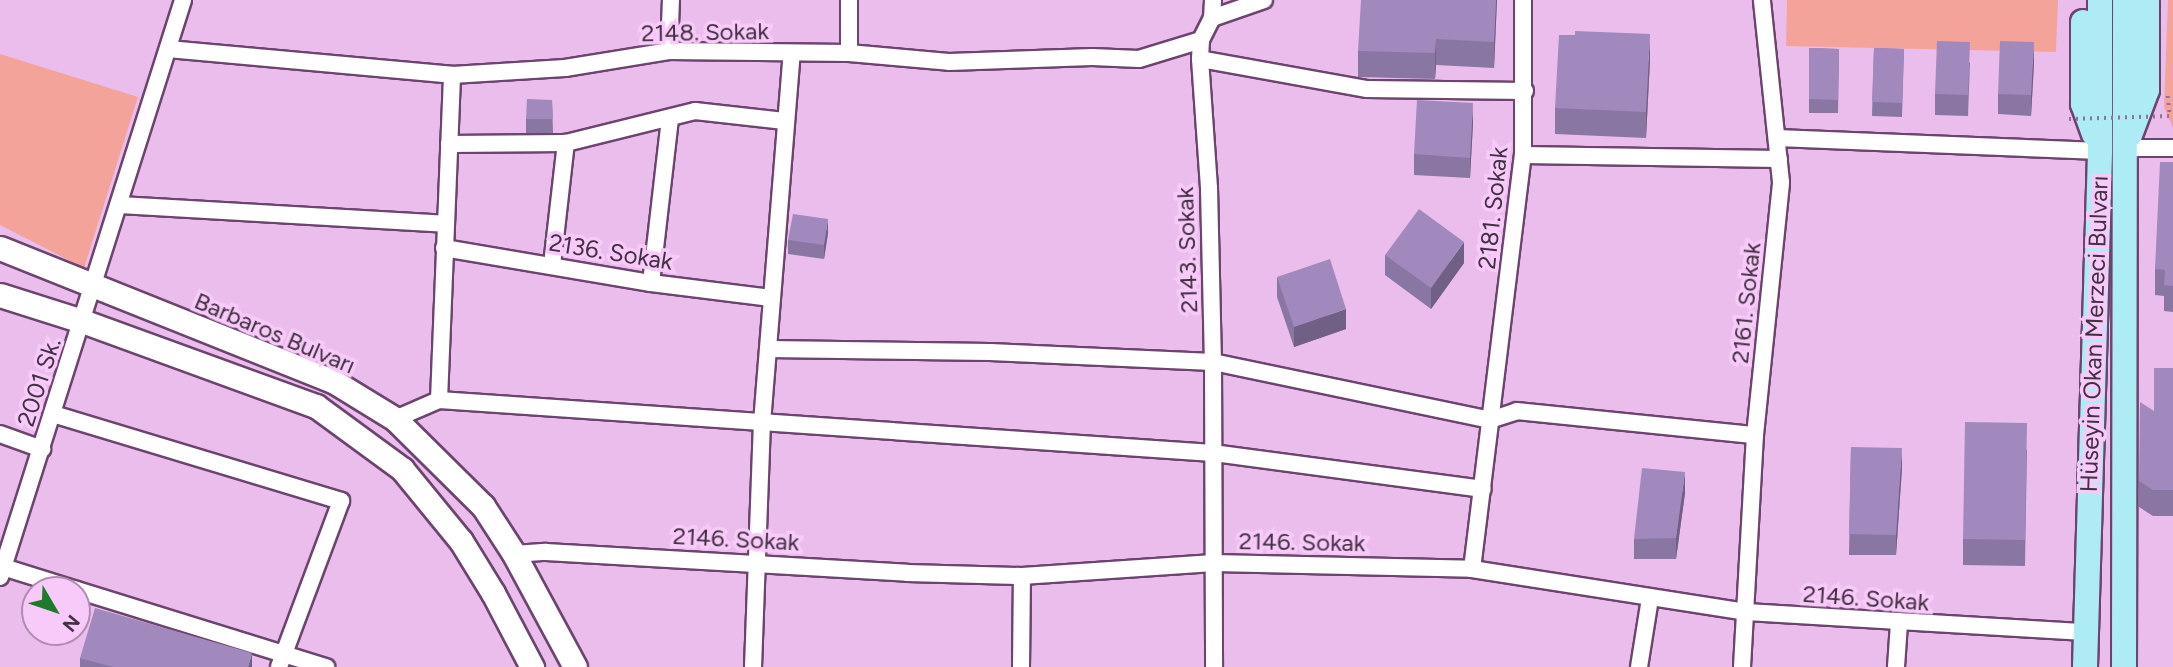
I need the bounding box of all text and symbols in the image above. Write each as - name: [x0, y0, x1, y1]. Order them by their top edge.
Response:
- street label: 2148. Sokak: [641, 16, 769, 48]
- street label: 2181. Sokak: [1472, 145, 1514, 271]
- street label: Hüseyin Okan Merzeci Bulvarı: [2074, 175, 2114, 493]
- street label: 2143. Sokak: [1170, 186, 1204, 314]
- street label: 2136. Sokak: [547, 228, 675, 276]
- street label: 2161. Sokak: [1725, 241, 1767, 365]
- street label: Barbaros Bulvarı: [190, 286, 360, 380]
- street label: 2001 Sk.: [11, 334, 67, 430]
- street label: 2146. Sokak: [672, 521, 800, 557]
- street label: 2146. Sokak: [1238, 526, 1366, 558]
- north arrow: [21, 576, 91, 646]
- street label: 2146. Sokak: [1802, 579, 1930, 617]
- text: N: [58, 610, 85, 636]

